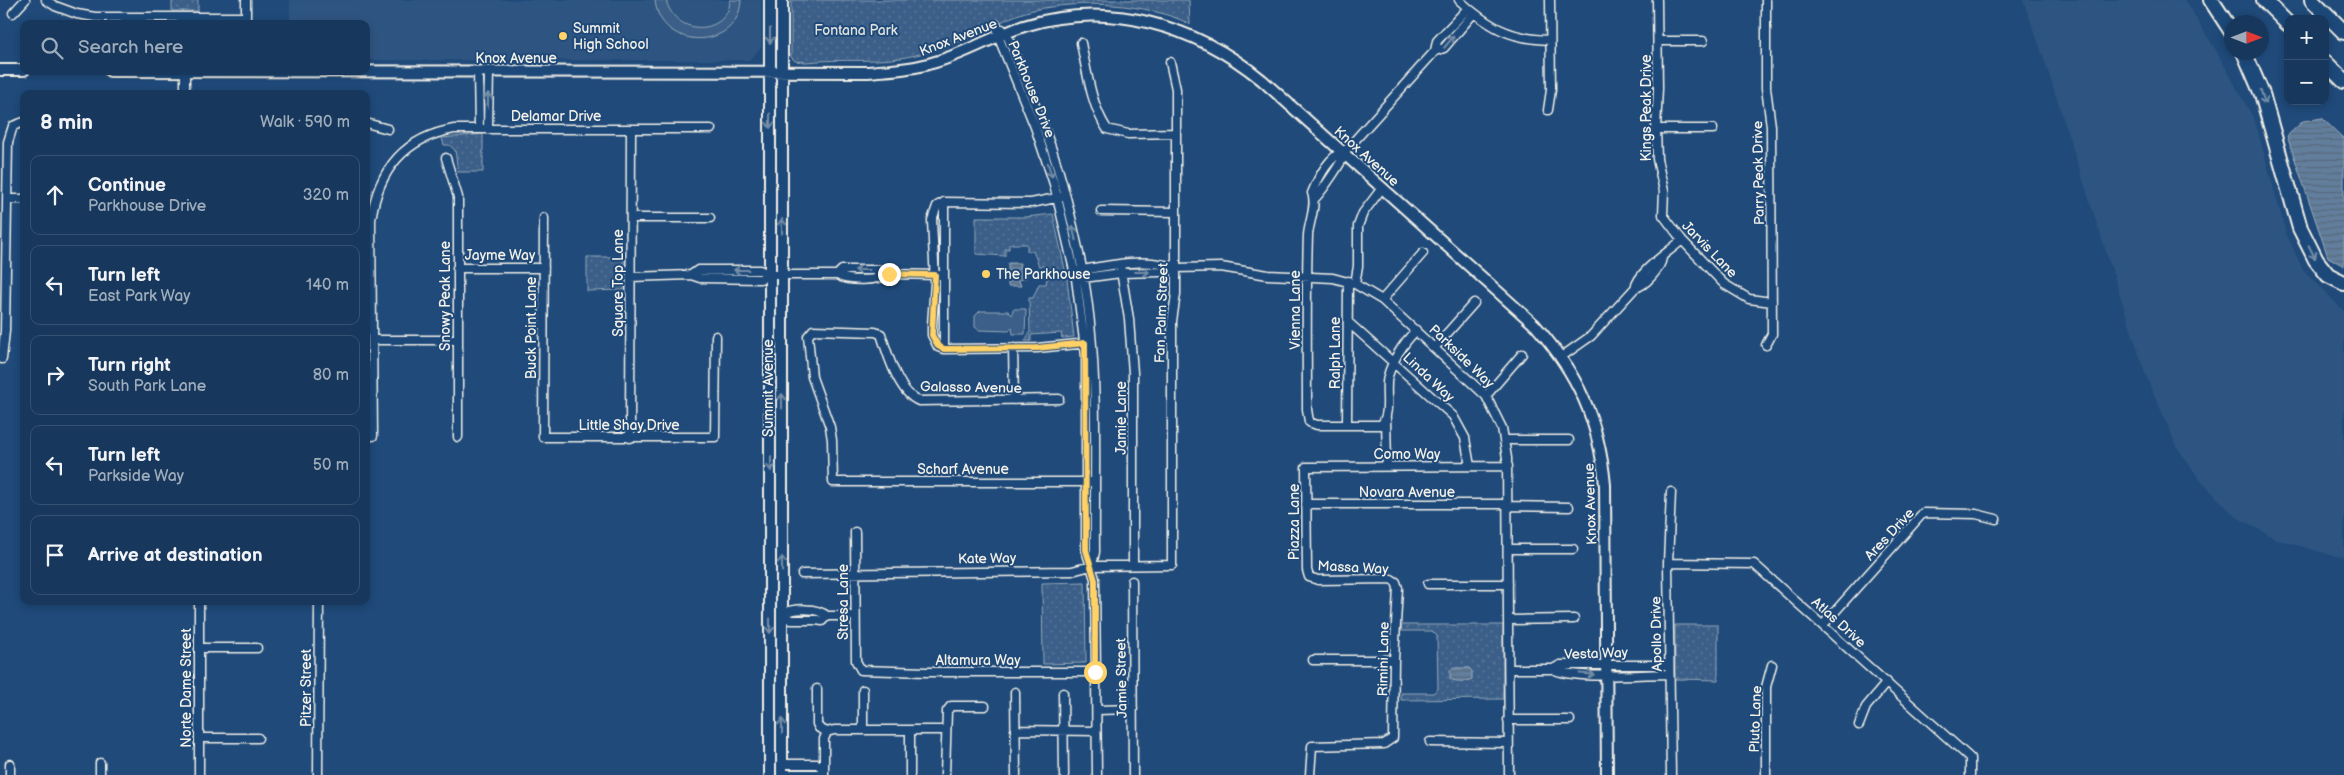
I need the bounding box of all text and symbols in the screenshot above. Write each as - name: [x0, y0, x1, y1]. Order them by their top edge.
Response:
- street label: Knox Avenue: [917, 15, 999, 60]
- north arrow: [2224, 15, 2269, 60]
- map controls: [2284, 15, 2329, 105]
- button: +: [2284, 15, 2329, 60]
- search box: [20, 20, 370, 75]
- place label: Summit High School: [573, 20, 649, 53]
- park label: Fontana Park: [814, 22, 898, 39]
- one-way arrow: [765, 28, 775, 44]
- marker: Summit High School: [557, 30, 569, 42]
- icon: search: [38, 34, 66, 62]
- one-way arrow: [1443, 35, 1454, 48]
- text: Search here: [78, 36, 183, 59]
- street label: Parkhouse Drive: [1004, 38, 1059, 140]
- street label: Knox Avenue: [475, 50, 557, 67]
- street label: Kings Peak Drive: [1638, 54, 1655, 162]
- button: −: [2284, 60, 2329, 105]
- one-way arrow: [2259, 89, 2268, 105]
- one-way arrow: [484, 92, 493, 108]
- street label: Delamar Drive: [511, 108, 601, 125]
- text: 8 min: [40, 110, 93, 135]
- one-way arrow: [765, 112, 775, 128]
- text: Walk · 590 m: [260, 113, 350, 132]
- street label: Parry Peak Drive: [1749, 121, 1768, 225]
- street label: Knox Avenue: [1331, 123, 1403, 190]
- one-way arrow: [1046, 162, 1055, 177]
- text: Continue: [88, 174, 166, 197]
- icon: ahead: [41, 181, 69, 209]
- text: 320 m: [303, 186, 349, 205]
- text: Parkhouse Drive: [88, 197, 206, 216]
- street label: Jarvis Lane: [1678, 217, 1741, 281]
- one-way arrow: [777, 218, 787, 234]
- one-way arrow: [1069, 225, 1078, 241]
- street label: Square Top Lane: [610, 229, 627, 337]
- street label: Snowy Peak Lane: [437, 241, 454, 351]
- one-way arrow: [2308, 244, 2317, 259]
- street label: Jayme Way: [465, 247, 536, 264]
- street label: Fan Palm Street: [1151, 262, 1172, 363]
- route end: [878, 263, 901, 286]
- text: Turn left: [88, 264, 160, 287]
- one-way arrow: [734, 265, 750, 275]
- one-way arrow: [855, 265, 871, 275]
- place label: The Parkhouse: [996, 266, 1091, 283]
- one-way arrow: [1134, 267, 1150, 277]
- marker: The Parkhouse: [980, 268, 992, 280]
- street label: Vienna Lane: [1287, 270, 1304, 350]
- icon: left: [41, 271, 69, 299]
- text: 140 m: [306, 276, 349, 295]
- street label: Buck Point Lane: [523, 277, 540, 379]
- text: East Park Way: [88, 287, 191, 306]
- street label: Ralph Lane: [1327, 317, 1344, 389]
- street label: Parkside Way: [1426, 321, 1498, 392]
- street label: Summit Avenue: [760, 339, 777, 437]
- street label: Linda Way: [1399, 349, 1459, 406]
- text: Turn right: [88, 354, 171, 377]
- icon: right: [41, 361, 69, 389]
- text: 80 m: [313, 366, 349, 385]
- text: South Park Lane: [88, 377, 206, 396]
- street label: Galasso Avenue: [920, 378, 1022, 397]
- street label: Jamie Lane: [1113, 381, 1130, 455]
- one-way arrow: [777, 394, 787, 410]
- street label: Little Shay Drive: [579, 417, 680, 434]
- text: Turn left: [88, 444, 160, 467]
- street label: Como Way: [1374, 446, 1441, 463]
- icon: left: [41, 451, 69, 479]
- text: 50 m: [313, 456, 349, 475]
- one-way arrow: [766, 456, 776, 472]
- street label: Scharf Avenue: [917, 461, 1009, 478]
- street label: Knox Avenue: [1581, 463, 1600, 545]
- text: Parkside Way: [88, 467, 184, 486]
- street label: Piazza Lane: [1286, 484, 1303, 560]
- street label: Novara Avenue: [1359, 484, 1455, 501]
- street label: Ares Drive: [1861, 505, 1918, 564]
- icon: arrive: [41, 541, 69, 569]
- text: Arrive at destination: [88, 544, 263, 567]
- street label: Kate Way: [958, 549, 1017, 568]
- one-way arrow: [777, 556, 787, 572]
- street label: Massa Way: [1317, 557, 1390, 578]
- street label: Stresa Lane: [835, 564, 852, 640]
- street label: Atlas Drive: [1808, 593, 1869, 651]
- street label: Apollo Drive: [1647, 596, 1666, 672]
- one-way arrow: [765, 618, 775, 634]
- street label: Rimini Lane: [1374, 621, 1393, 697]
- street label: Norte Dame Street: [178, 628, 195, 748]
- street label: Jamie Street: [1112, 637, 1131, 718]
- street label: Vesta Way: [1564, 644, 1629, 663]
- street label: Pitzer Street: [298, 648, 315, 727]
- street label: Altamura Way: [936, 652, 1021, 669]
- route start: [1084, 661, 1107, 684]
- one-way arrow: [1579, 670, 1595, 679]
- street label: Pluto Lane: [1746, 685, 1765, 753]
- one-way arrow: [777, 719, 787, 735]

